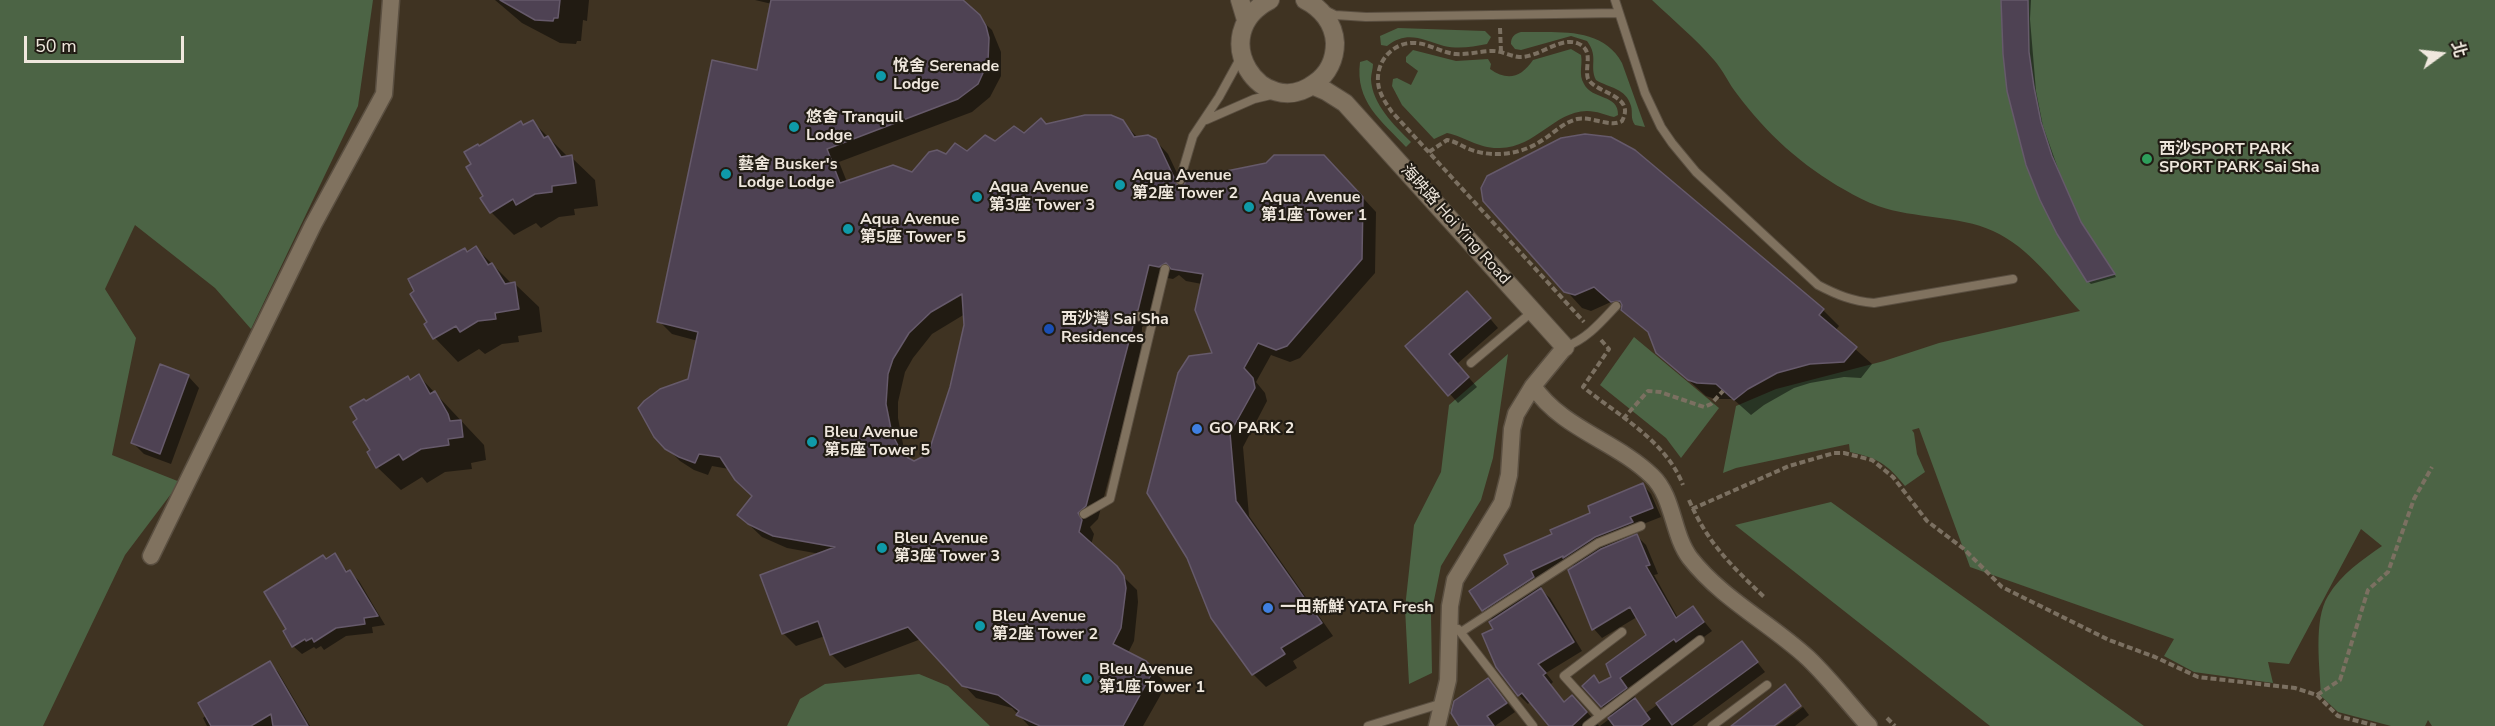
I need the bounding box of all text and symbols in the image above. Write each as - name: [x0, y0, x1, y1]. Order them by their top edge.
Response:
- scale bar: [27, 24, 188, 62]
- north arrow: [2411, 24, 2471, 84]
- text: 50 m: [35, 34, 77, 58]
- text: 北: [2446, 39, 2471, 60]
- place label: 悅舍 Serenade Lodge: [893, 57, 999, 95]
- marker: 悅舍 Serenade Lodge: [874, 69, 888, 83]
- place label: 悠舍 Tranquil Lodge: [806, 108, 903, 146]
- marker: 悠舍 Tranquil Lodge: [787, 120, 801, 134]
- place label: 西沙SPORT PARK SPORT PARK Sai Sha: [2159, 140, 2319, 178]
- marker: 西沙SPORT PARK SPORT PARK Sai Sha: [2140, 152, 2154, 166]
- place label: 藝舍 Busker's Lodge Lodge: [738, 155, 837, 193]
- street label: 海映路 Hoi Ying Road: [1396, 161, 1514, 289]
- place label: Aqua Avenue 第2座 Tower 2: [1132, 166, 1238, 204]
- marker: 藝舍 Busker's Lodge Lodge: [719, 167, 733, 181]
- place label: Aqua Avenue 第3座 Tower 3: [989, 178, 1095, 216]
- marker: Aqua Avenue 第2座 Tower 2: [1113, 178, 1127, 192]
- place label: Aqua Avenue 第1座 Tower 1: [1261, 188, 1367, 226]
- marker: Aqua Avenue 第3座 Tower 3: [970, 190, 984, 204]
- marker: Aqua Avenue 第1座 Tower 1: [1242, 200, 1256, 214]
- place label: Aqua Avenue 第5座 Tower 5: [860, 210, 966, 248]
- marker: Aqua Avenue 第5座 Tower 5: [841, 222, 855, 236]
- place label: 西沙灣 Sai Sha Residences: [1061, 310, 1169, 348]
- marker: 西沙灣 Sai Sha Residences: [1042, 322, 1056, 336]
- place label: GO PARK 2: [1209, 419, 1294, 439]
- marker: GO PARK 2: [1190, 422, 1204, 436]
- place label: Bleu Avenue 第5座 Tower 5: [824, 423, 930, 461]
- marker: Bleu Avenue 第5座 Tower 5: [805, 435, 819, 449]
- place label: Bleu Avenue 第3座 Tower 3: [894, 529, 1000, 567]
- marker: Bleu Avenue 第3座 Tower 3: [875, 541, 889, 555]
- place label: 一田新鮮 YATA Fresh: [1280, 598, 1434, 618]
- marker: 一田新鮮 YATA Fresh: [1261, 601, 1275, 615]
- place label: Bleu Avenue 第2座 Tower 2: [992, 607, 1098, 645]
- marker: Bleu Avenue 第2座 Tower 2: [973, 619, 987, 633]
- place label: Bleu Avenue 第1座 Tower 1: [1099, 660, 1205, 698]
- marker: Bleu Avenue 第1座 Tower 1: [1080, 672, 1094, 686]

